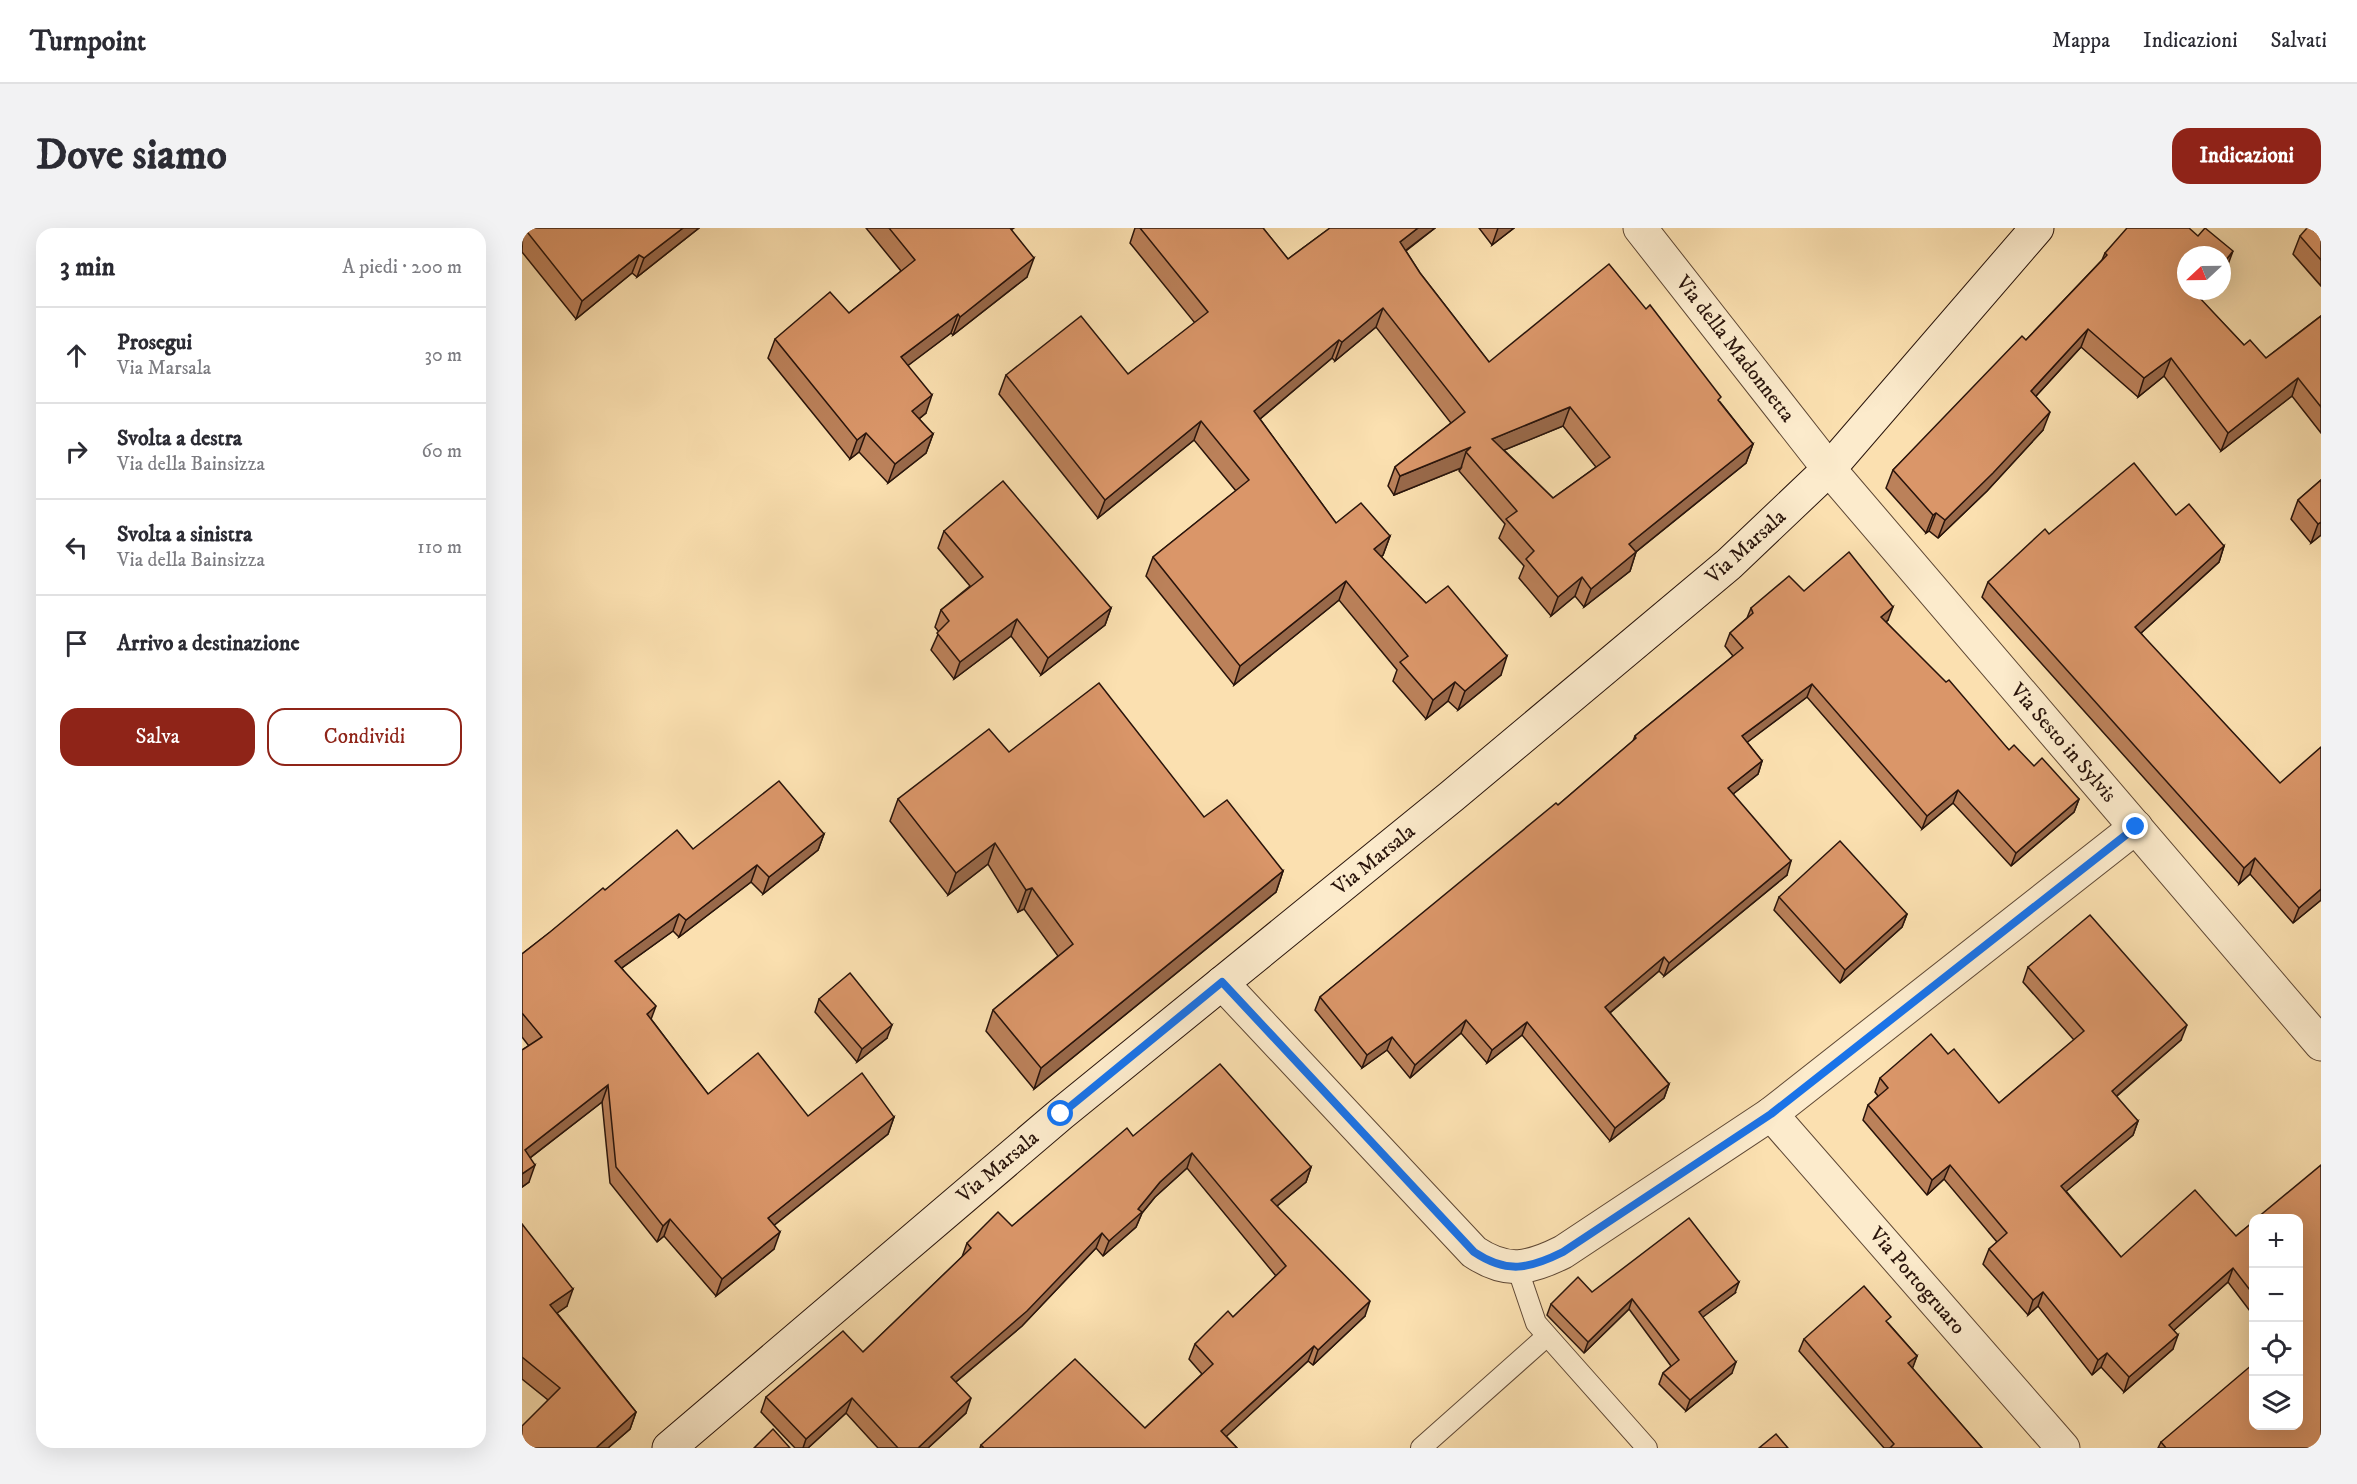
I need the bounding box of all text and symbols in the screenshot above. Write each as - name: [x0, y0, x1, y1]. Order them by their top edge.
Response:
- text: Turnpoint: [30, 24, 146, 59]
- text: Mappa: [2052, 28, 2110, 54]
- text: Indicazioni: [2143, 28, 2238, 54]
- text: Salvati: [2271, 28, 2327, 54]
- button: Indicazioni: [2172, 128, 2321, 184]
- text: Dove siamo: [36, 130, 227, 182]
- north arrow: [2177, 246, 2231, 300]
- text: 3 min: [60, 251, 115, 284]
- text: A piedi · 200 m: [342, 255, 462, 280]
- street label: Via della Madonnetta: [1669, 270, 1800, 428]
- text: Prosegui: [117, 329, 192, 356]
- icon: ahead: [60, 339, 93, 372]
- text: 30 m: [424, 343, 462, 368]
- text: Via Marsala: [117, 356, 211, 381]
- text: Svolta a destra: [117, 425, 242, 452]
- icon: right: [60, 435, 93, 468]
- text: 60 m: [422, 439, 462, 464]
- text: Via della Bainsizza: [117, 452, 265, 477]
- street label: Via Marsala: [1700, 504, 1792, 590]
- text: Svolta a sinistra: [117, 521, 252, 548]
- icon: left: [60, 531, 93, 564]
- text: 110 m: [417, 535, 462, 560]
- text: Via della Bainsizza: [117, 548, 265, 573]
- icon: arrive: [60, 627, 93, 660]
- text: Arrivo a destinazione: [117, 630, 300, 657]
- street label: Via Sesto in Sylvis: [2004, 677, 2122, 808]
- button: Salva: [60, 708, 255, 766]
- button: Condividi: [267, 708, 462, 766]
- route end: [2122, 813, 2148, 839]
- street label: Via Marsala: [1327, 819, 1421, 902]
- route start: [1047, 1100, 1073, 1126]
- street label: Via Marsala: [951, 1125, 1044, 1209]
- map controls: [2249, 1214, 2303, 1430]
- button: +: [2249, 1214, 2303, 1268]
- street label: Via Portogruaro: [1863, 1221, 1971, 1340]
- button: −: [2249, 1268, 2303, 1322]
- button: locate: [2249, 1322, 2303, 1376]
- button: layers: [2249, 1376, 2303, 1430]

